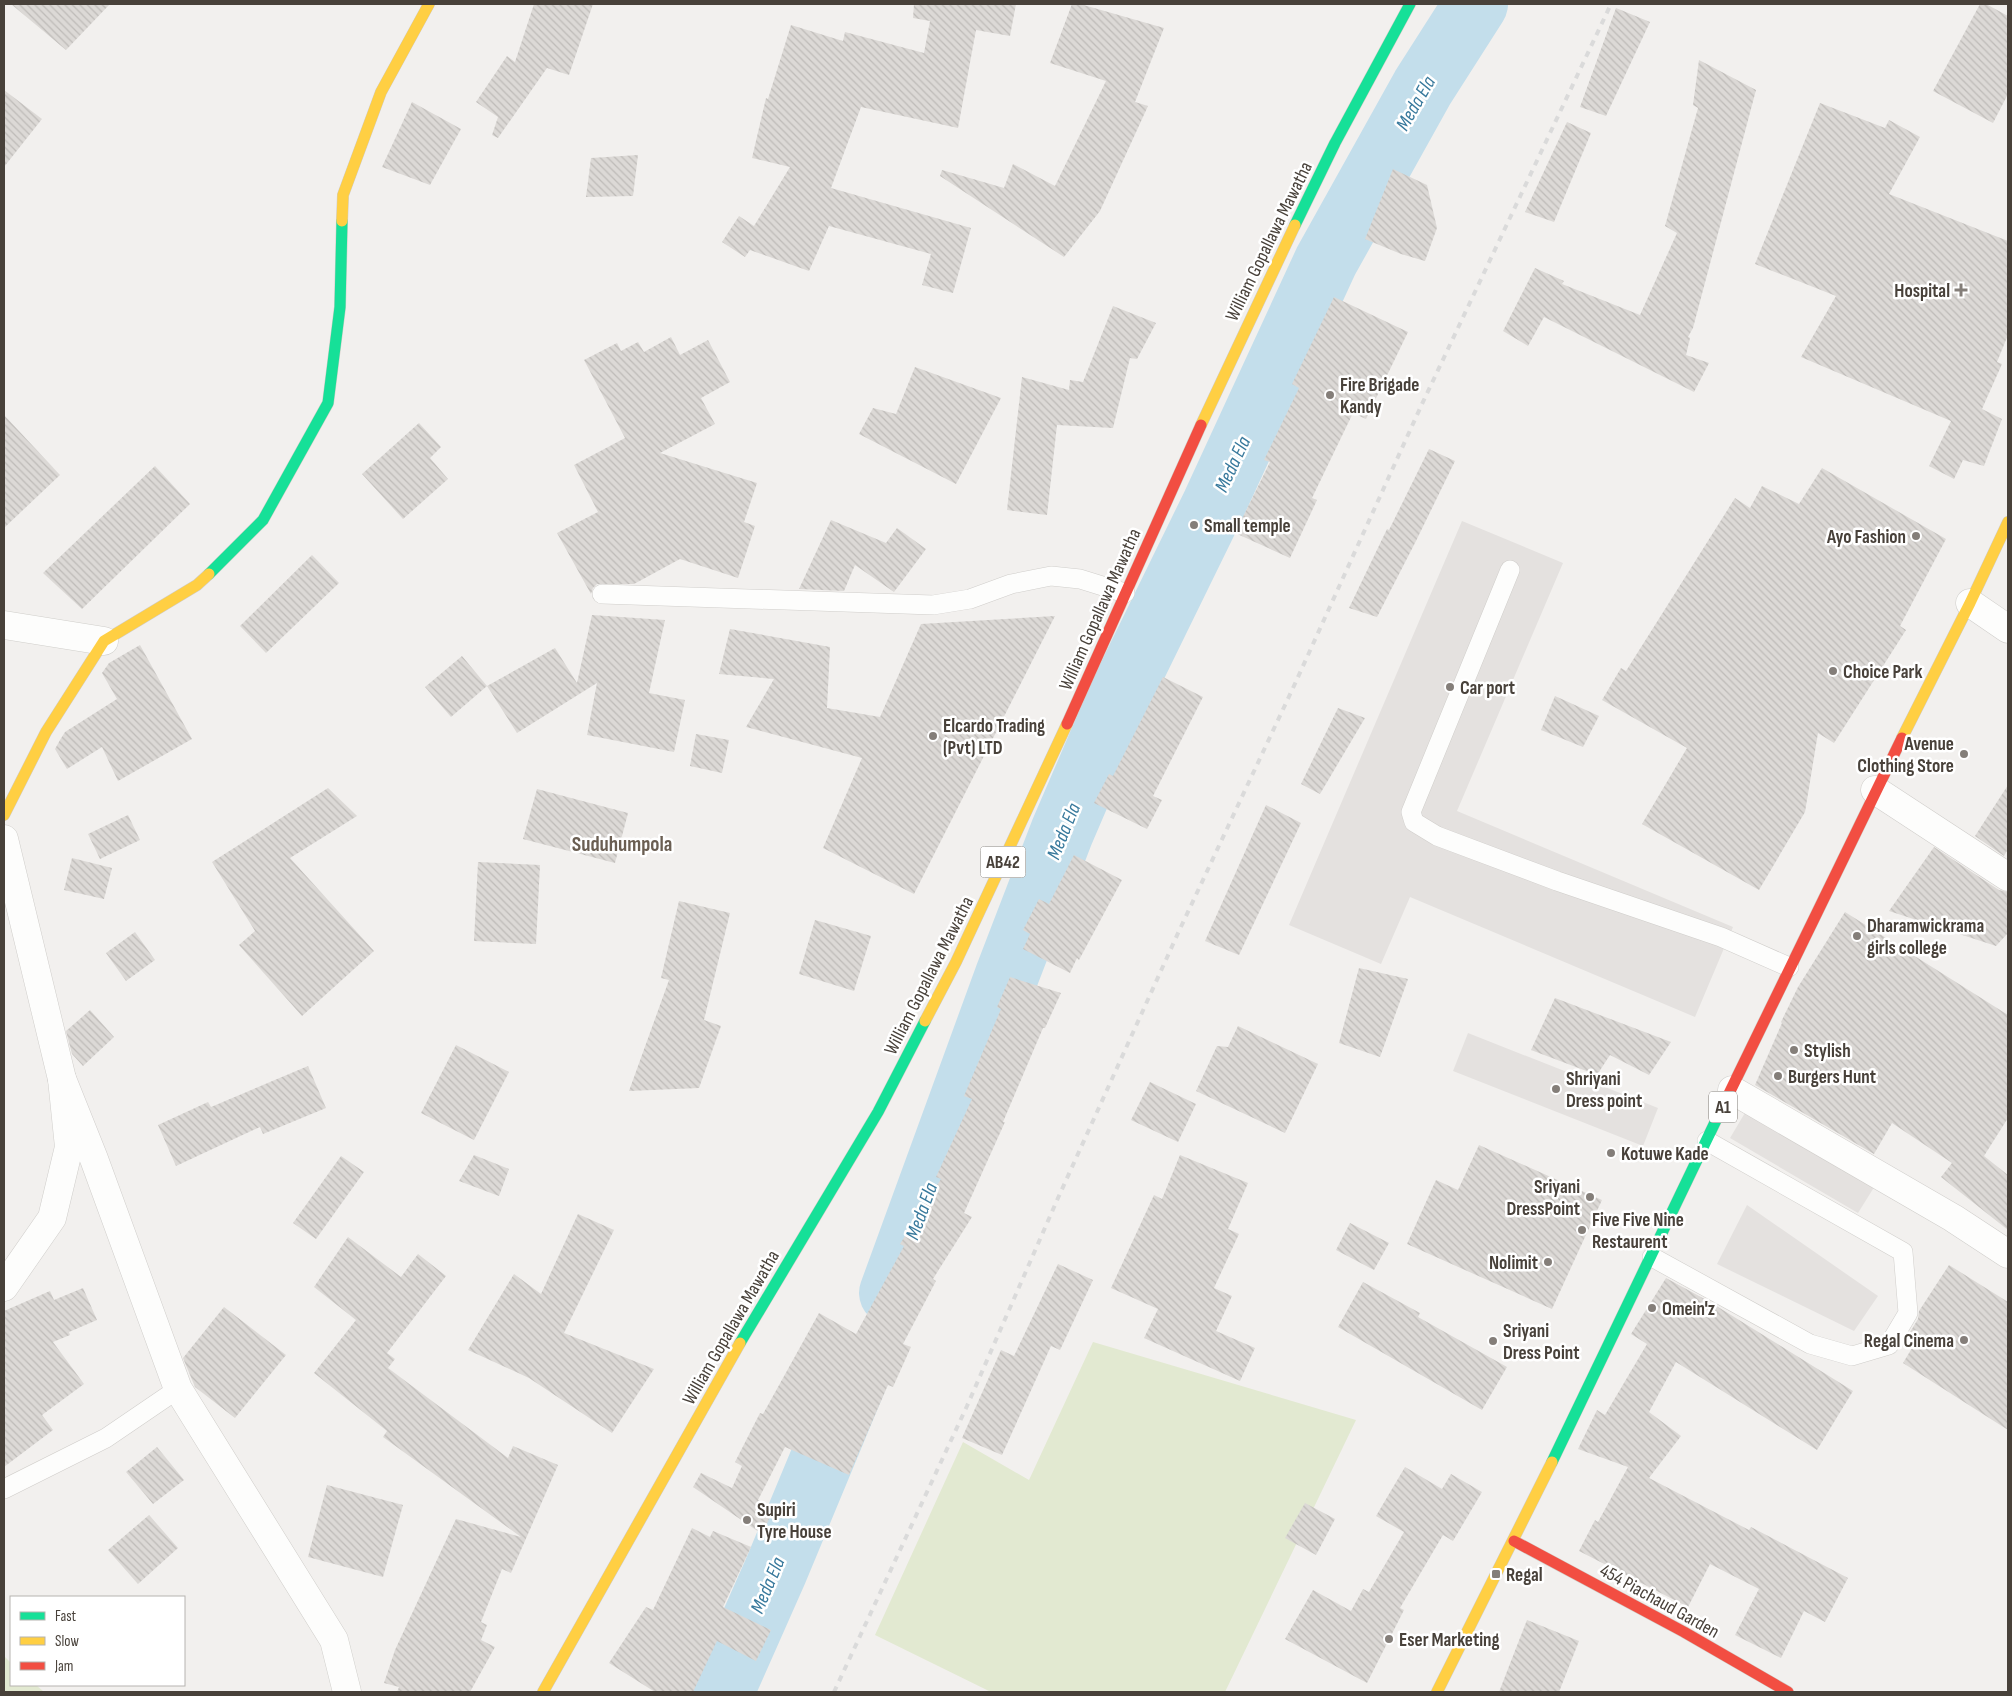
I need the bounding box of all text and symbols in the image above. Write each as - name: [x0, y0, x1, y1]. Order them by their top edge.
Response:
- water label: Meda Ela: [1391, 72, 1441, 135]
- street label: William Gopallawa Mawatha: [1221, 158, 1318, 325]
- place label: Hospital: [1894, 280, 1950, 303]
- marker: Hospital: [1954, 283, 1968, 297]
- place label: Fire Brigade Kandy: [1340, 374, 1419, 419]
- marker: Fire Brigade Kandy: [1324, 389, 1336, 401]
- water label: Meda Ela: [1210, 433, 1256, 496]
- place label: Small temple: [1204, 515, 1291, 538]
- marker: Small temple: [1188, 519, 1200, 531]
- street label: William Gopallawa Mawatha: [1054, 525, 1146, 694]
- place label: Ayo Fashion: [1826, 526, 1906, 549]
- marker: Ayo Fashion: [1910, 530, 1922, 542]
- place label: Choice Park: [1843, 661, 1922, 684]
- marker: Choice Park: [1827, 665, 1839, 677]
- place label: Car port: [1460, 677, 1515, 700]
- marker: Car port: [1444, 681, 1456, 693]
- place label: Elcardo Trading (Pvt) LTD: [943, 715, 1045, 760]
- marker: Elcardo Trading (Pvt) LTD: [927, 730, 939, 742]
- place label: Avenue Clothing Store: [1857, 733, 1954, 778]
- marker: Avenue Clothing Store: [1958, 748, 1970, 760]
- water label: Meda Ela: [1042, 800, 1086, 863]
- district label: Suduhumpola: [572, 832, 672, 857]
- road number: AB42: [980, 846, 1026, 878]
- street label: William Gopallawa Mawatha: [879, 893, 979, 1059]
- place label: Dharamwickrama girls college: [1867, 915, 1984, 960]
- marker: Dharamwickrama girls college: [1851, 930, 1863, 942]
- place label: Stylish: [1804, 1040, 1851, 1063]
- marker: Stylish: [1788, 1044, 1800, 1056]
- place label: Burgers Hunt: [1788, 1066, 1876, 1089]
- place label: Shriyani Dress point: [1566, 1068, 1642, 1113]
- marker: Burgers Hunt: [1772, 1070, 1784, 1082]
- marker: Shriyani Dress point: [1550, 1083, 1562, 1095]
- road number: A1: [1709, 1092, 1737, 1122]
- place label: Kotuwe Kade: [1621, 1143, 1709, 1166]
- marker: Kotuwe Kade: [1605, 1147, 1617, 1159]
- place label: Sriyani DressPoint: [1506, 1176, 1580, 1221]
- water label: Meda Ela: [901, 1180, 943, 1243]
- marker: Sriyani DressPoint: [1584, 1191, 1596, 1203]
- place label: Five Five Nine Restaurent: [1592, 1209, 1684, 1254]
- marker: Five Five Nine Restaurent: [1576, 1224, 1588, 1236]
- street label: William Gopallawa Mawatha: [678, 1246, 785, 1409]
- place label: Nolimit: [1489, 1252, 1538, 1275]
- marker: Nolimit: [1542, 1256, 1554, 1268]
- place label: Omein'z: [1662, 1298, 1715, 1321]
- marker: Omein'z: [1646, 1302, 1658, 1314]
- place label: Sriyani Dress Point: [1503, 1320, 1580, 1365]
- place label: Regal Cinema: [1864, 1330, 1954, 1353]
- marker: Regal Cinema: [1958, 1334, 1970, 1346]
- marker: Sriyani Dress Point: [1487, 1335, 1499, 1347]
- place label: Supiri Tyre House: [757, 1499, 832, 1544]
- marker: Supiri Tyre House: [741, 1514, 753, 1526]
- water label: Meda Ela: [745, 1554, 790, 1617]
- street label: 454 Piachaud Garden: [1596, 1559, 1723, 1644]
- place label: Regal: [1506, 1564, 1543, 1587]
- marker: Regal: [1490, 1568, 1502, 1580]
- legend: [10, 1596, 185, 1686]
- text: Fast: [55, 1607, 77, 1626]
- place label: Eser Marketing: [1399, 1629, 1499, 1652]
- text: Slow: [55, 1632, 79, 1651]
- marker: Eser Marketing: [1383, 1633, 1395, 1645]
- text: Jam: [54, 1657, 73, 1676]

